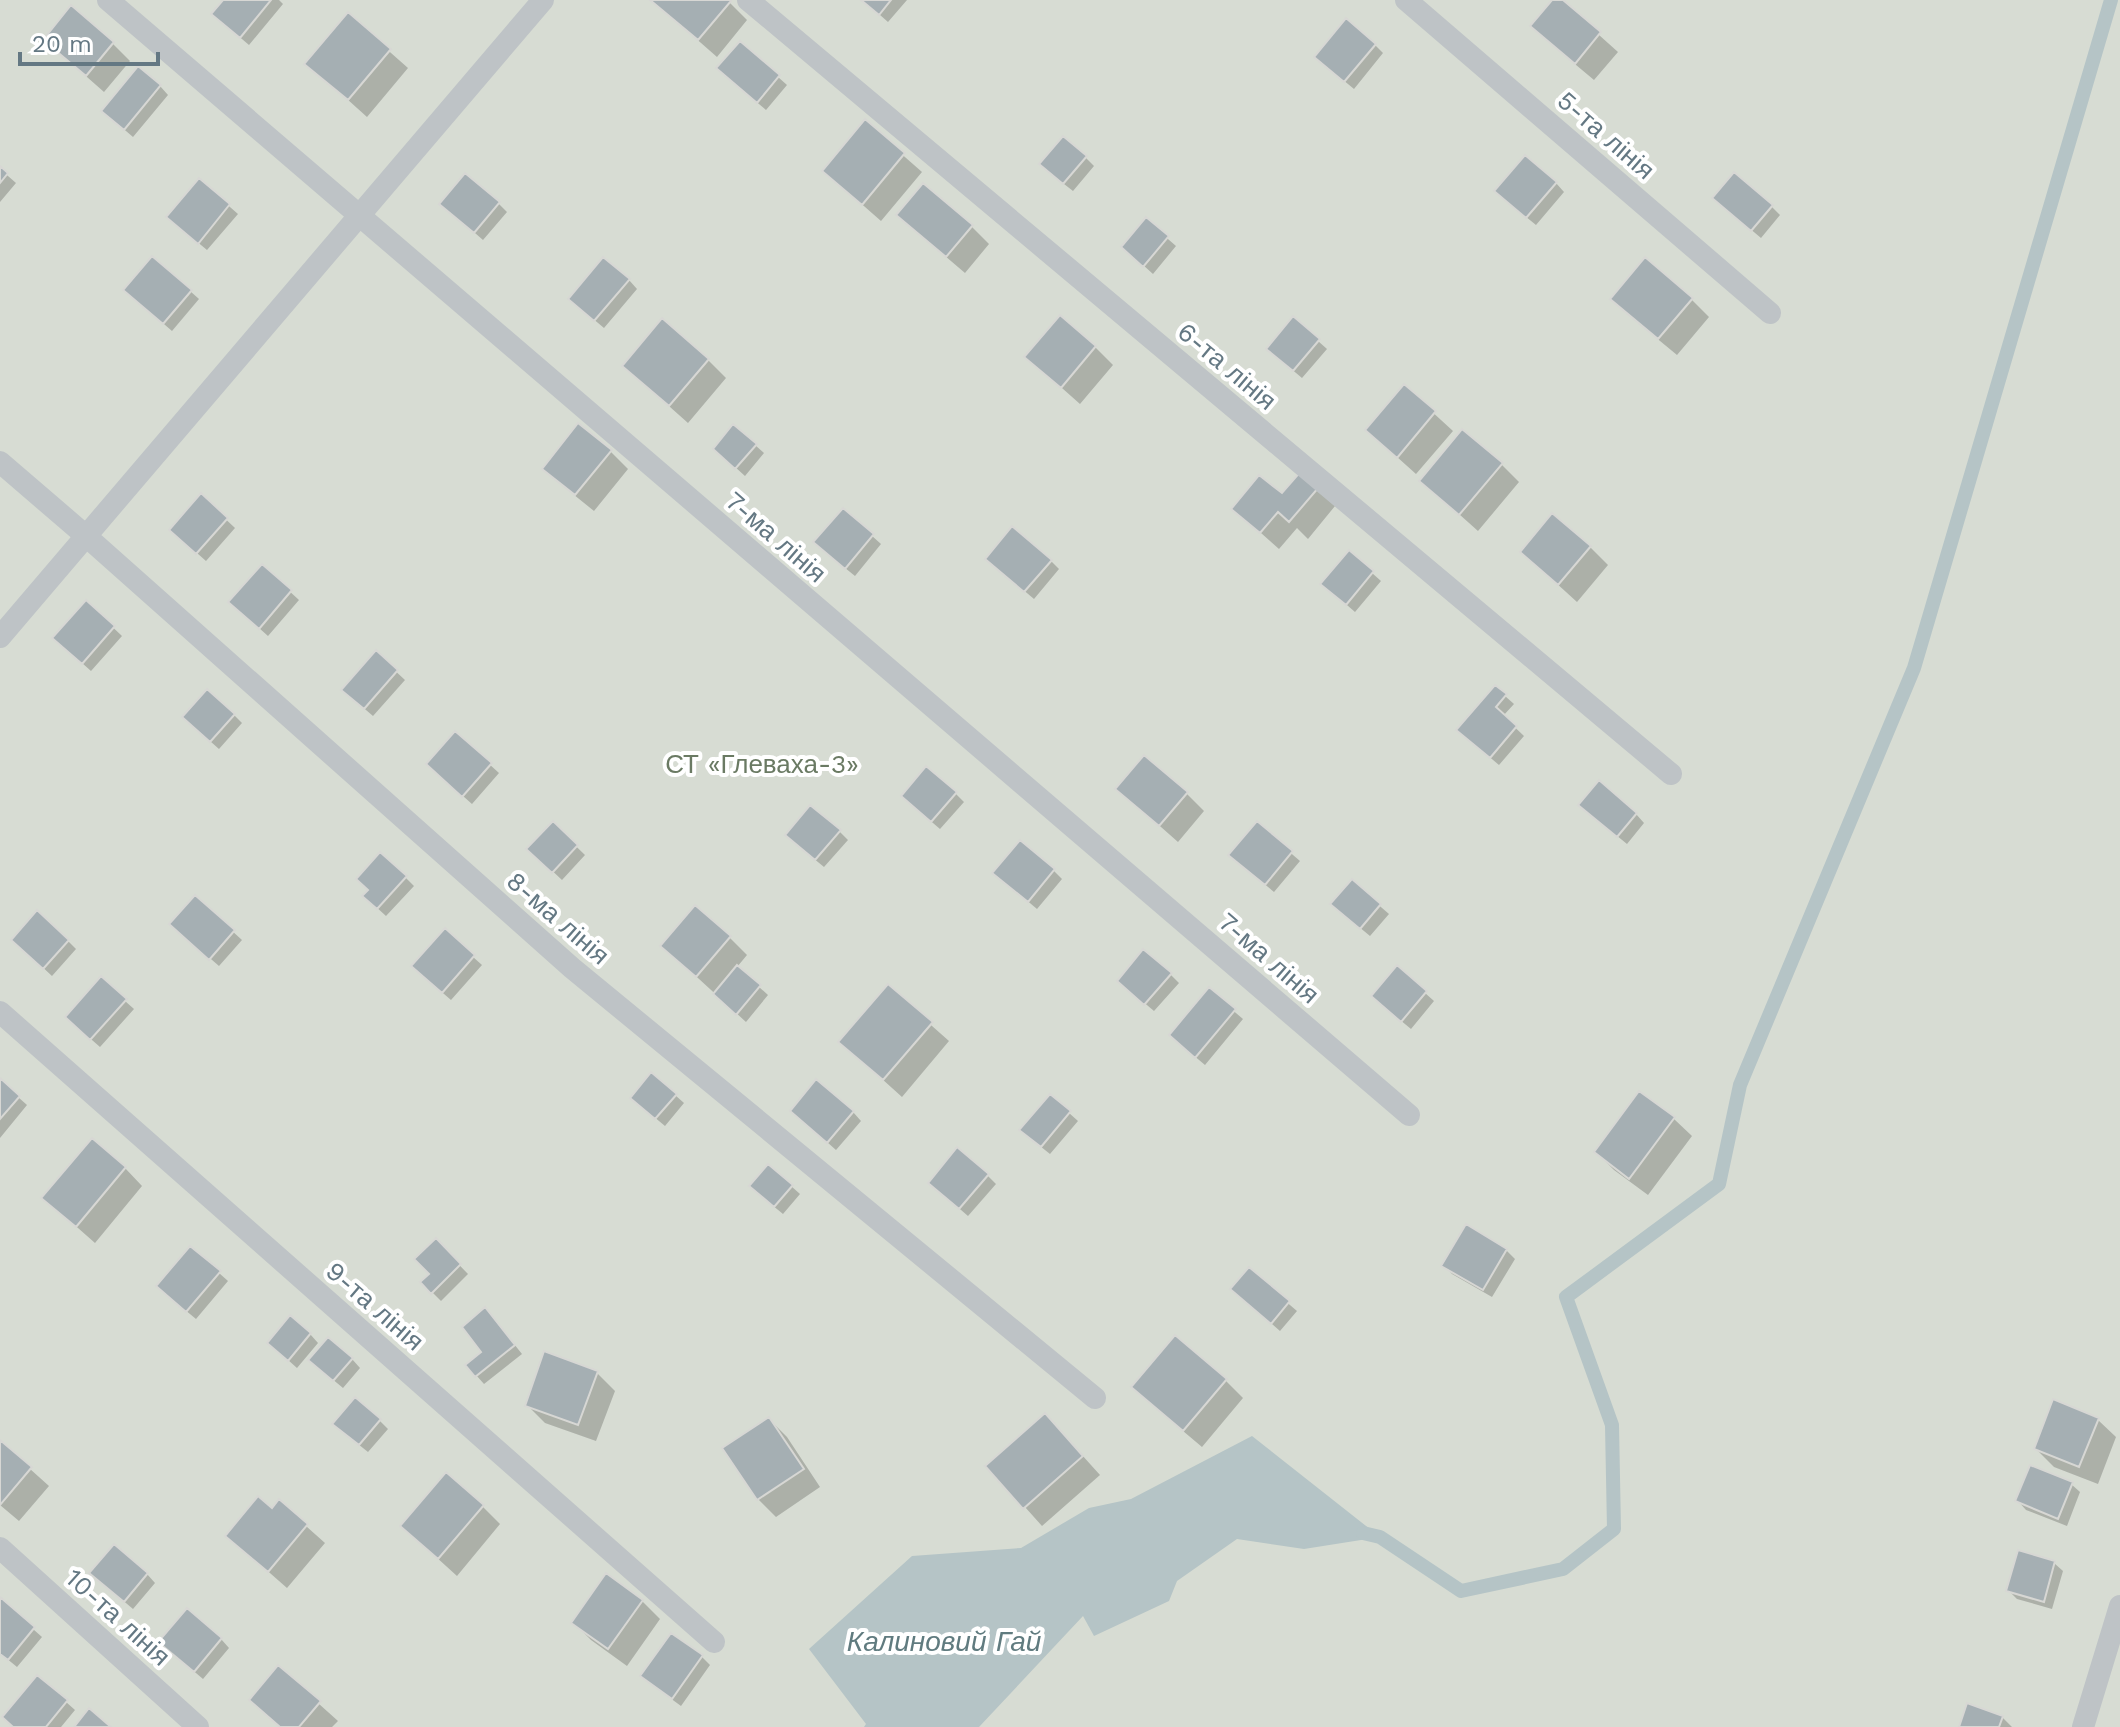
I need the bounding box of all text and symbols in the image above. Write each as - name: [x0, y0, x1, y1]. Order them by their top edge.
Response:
- scale bar: [20, 16, 158, 66]
- text: 20 m: [32, 30, 92, 58]
- street label: 5-та лінія: [1551, 85, 1661, 185]
- street label: 6-та лінія: [1172, 316, 1282, 416]
- street label: 7-ма лінія: [720, 485, 832, 589]
- park label: СТ «Глеваха-3»: [665, 749, 859, 779]
- street label: 8-ма лінія: [501, 865, 615, 971]
- street label: 7-ма лінія: [1213, 906, 1325, 1010]
- street label: 9-та лінія: [320, 1256, 430, 1356]
- street label: 10-та лінія: [60, 1562, 176, 1672]
- water label: Калиновий Гай: [847, 1625, 1042, 1658]

